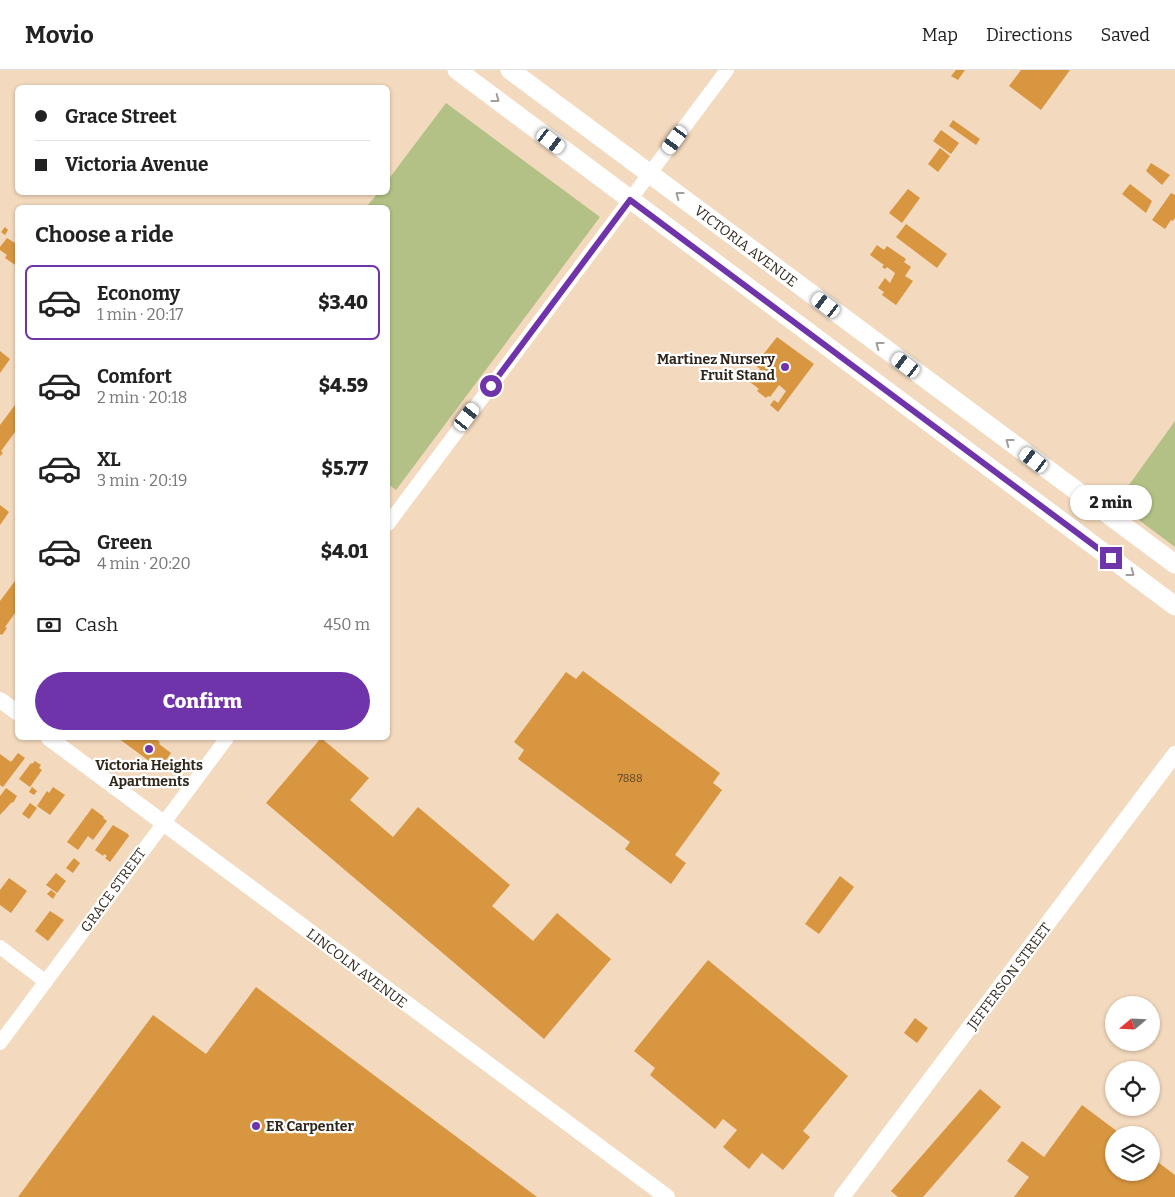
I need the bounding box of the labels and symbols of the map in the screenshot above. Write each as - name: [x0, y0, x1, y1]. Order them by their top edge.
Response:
- one-way arrow: [490, 93, 500, 102]
- car: [660, 123, 689, 157]
- car: [534, 126, 567, 156]
- one-way arrow: [675, 192, 685, 201]
- street label: VICTORIA AVENUE: [691, 202, 800, 291]
- car: [809, 290, 842, 320]
- one-way arrow: [876, 342, 885, 350]
- car: [889, 350, 922, 380]
- place label: Martinez Nursery Fruit Stand: [657, 351, 776, 384]
- marker: Martinez Nursery Fruit Stand: [779, 361, 791, 373]
- route start: [480, 375, 502, 397]
- car: [451, 401, 482, 433]
- one-way arrow: [1005, 439, 1015, 448]
- car: [1017, 445, 1050, 475]
- callout: 2 min: [1070, 486, 1152, 520]
- route end: [1100, 547, 1122, 569]
- one-way arrow: [1125, 568, 1134, 576]
- marker: Victoria Heights Apartments: [143, 743, 155, 755]
- place label: Victoria Heights Apartments: [95, 757, 203, 790]
- house number: 7888: [617, 772, 643, 785]
- street label: GRACE STREET: [77, 845, 150, 936]
- street label: JEFFERSON STREET: [963, 920, 1055, 1034]
- street label: LINCOLN AVENUE: [303, 925, 410, 1012]
- north arrow: [1105, 996, 1160, 1051]
- place label: ER Carpenter: [266, 1118, 355, 1135]
- marker: ER Carpenter: [250, 1120, 262, 1132]

